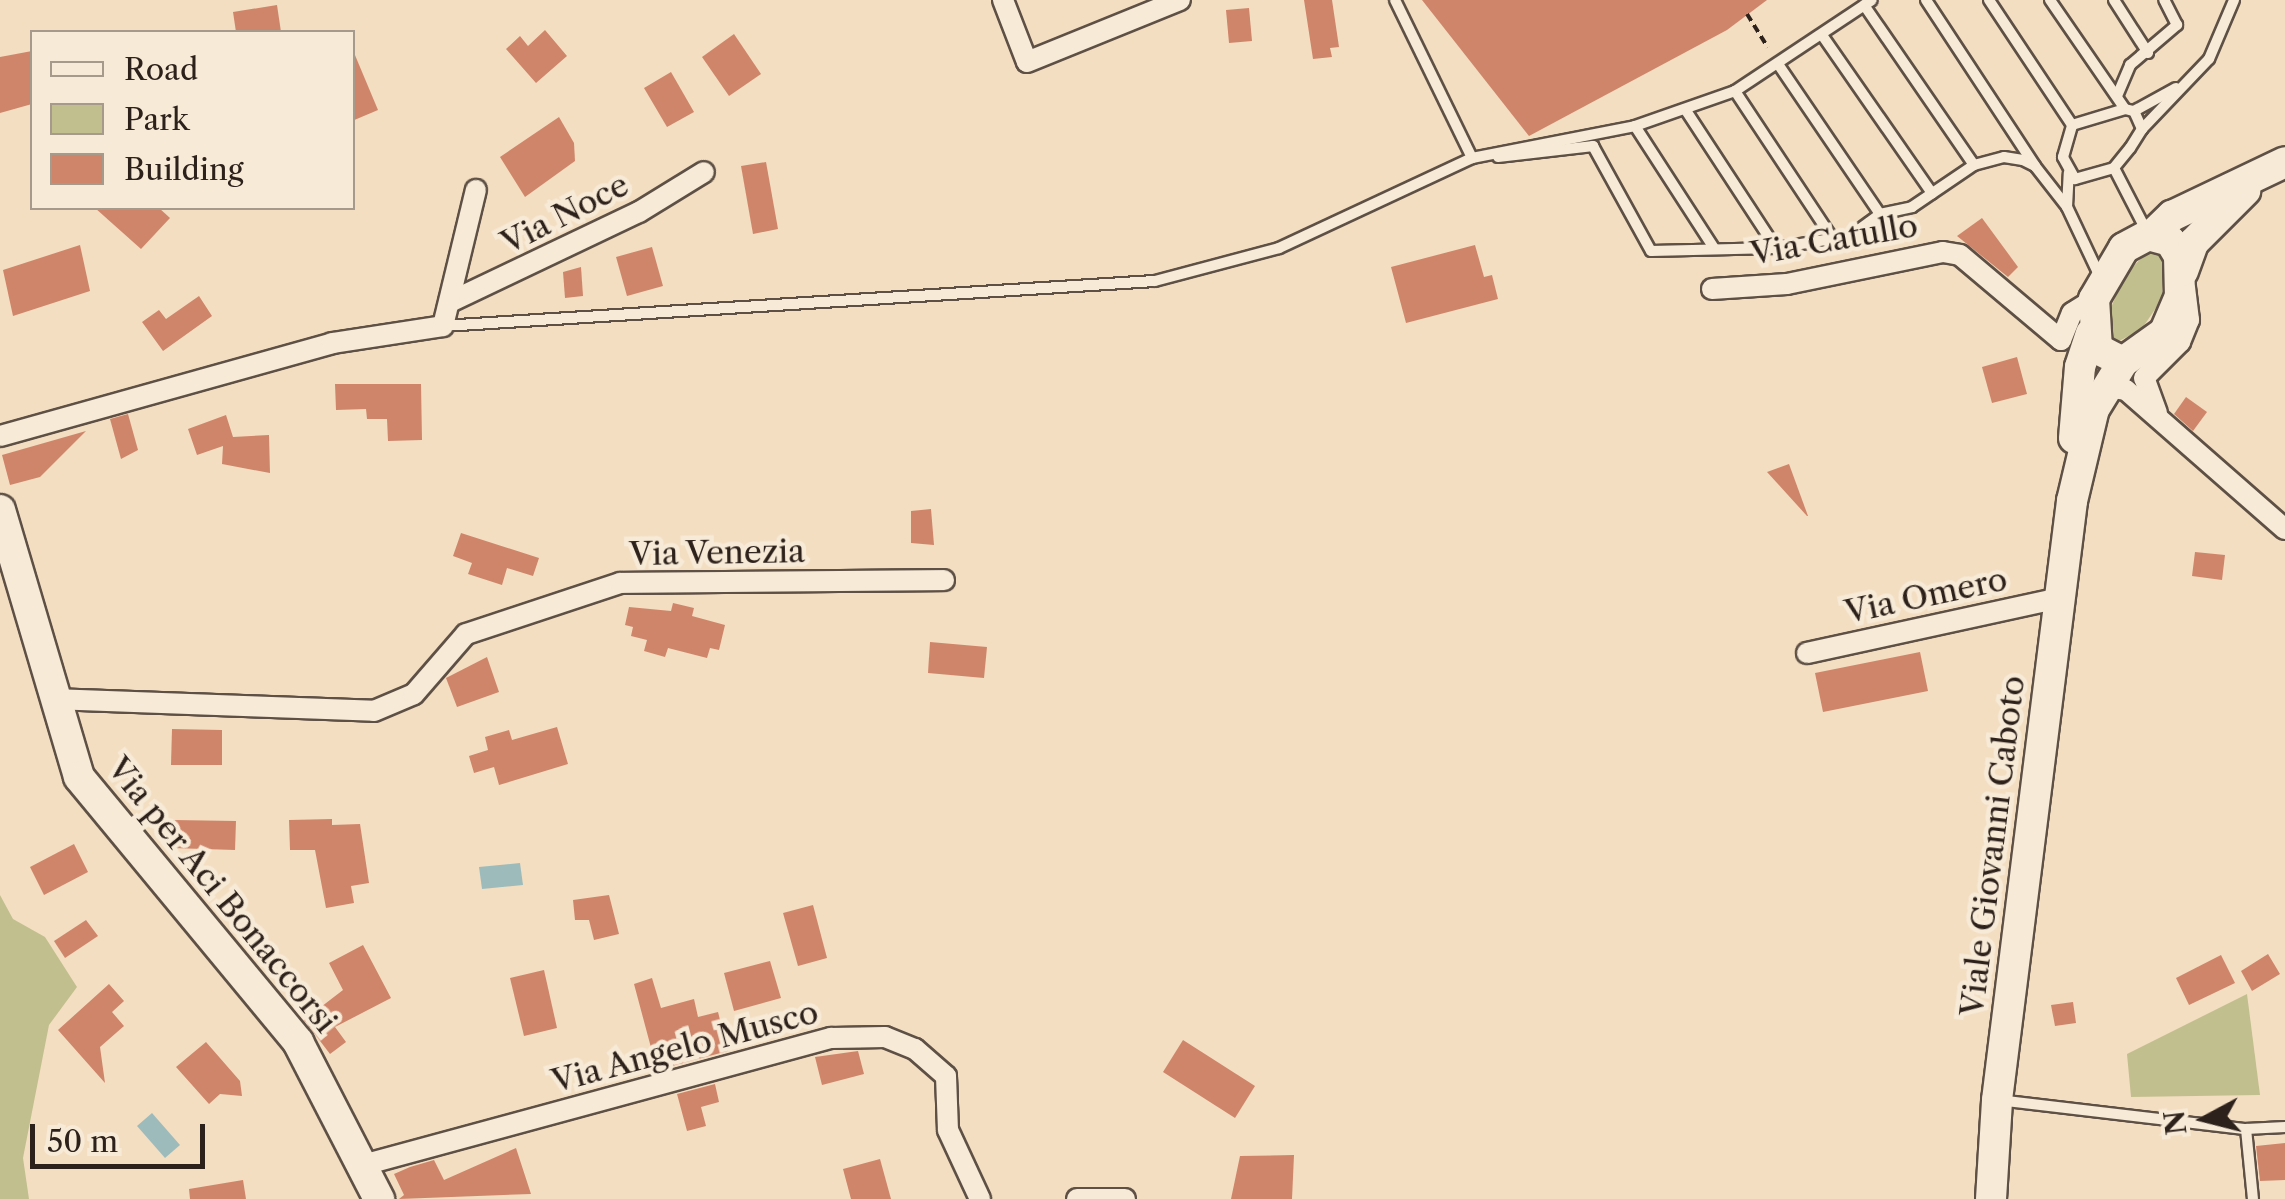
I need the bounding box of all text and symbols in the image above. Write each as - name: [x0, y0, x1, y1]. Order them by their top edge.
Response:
- legend: [30, 30, 355, 210]
- text: Road: [124, 51, 198, 88]
- text: Park: [124, 101, 189, 138]
- text: Building: [124, 151, 244, 188]
- street label: Via Noce: [495, 166, 635, 262]
- street label: Via Catullo: [1747, 206, 1921, 274]
- street label: Via Venezia: [628, 532, 806, 574]
- street label: Via Omero: [1841, 560, 2011, 632]
- street label: Viale Giovanni Caboto: [1953, 673, 2033, 1019]
- street label: Via per Aci Bonaccorsi: [98, 749, 346, 1041]
- street label: Via Angelo Musco: [547, 993, 823, 1101]
- north arrow: [2155, 1069, 2255, 1169]
- scale bar: [35, 1104, 210, 1166]
- text: N: [2157, 1109, 2194, 1137]
- text: 50 m: [47, 1123, 118, 1160]

